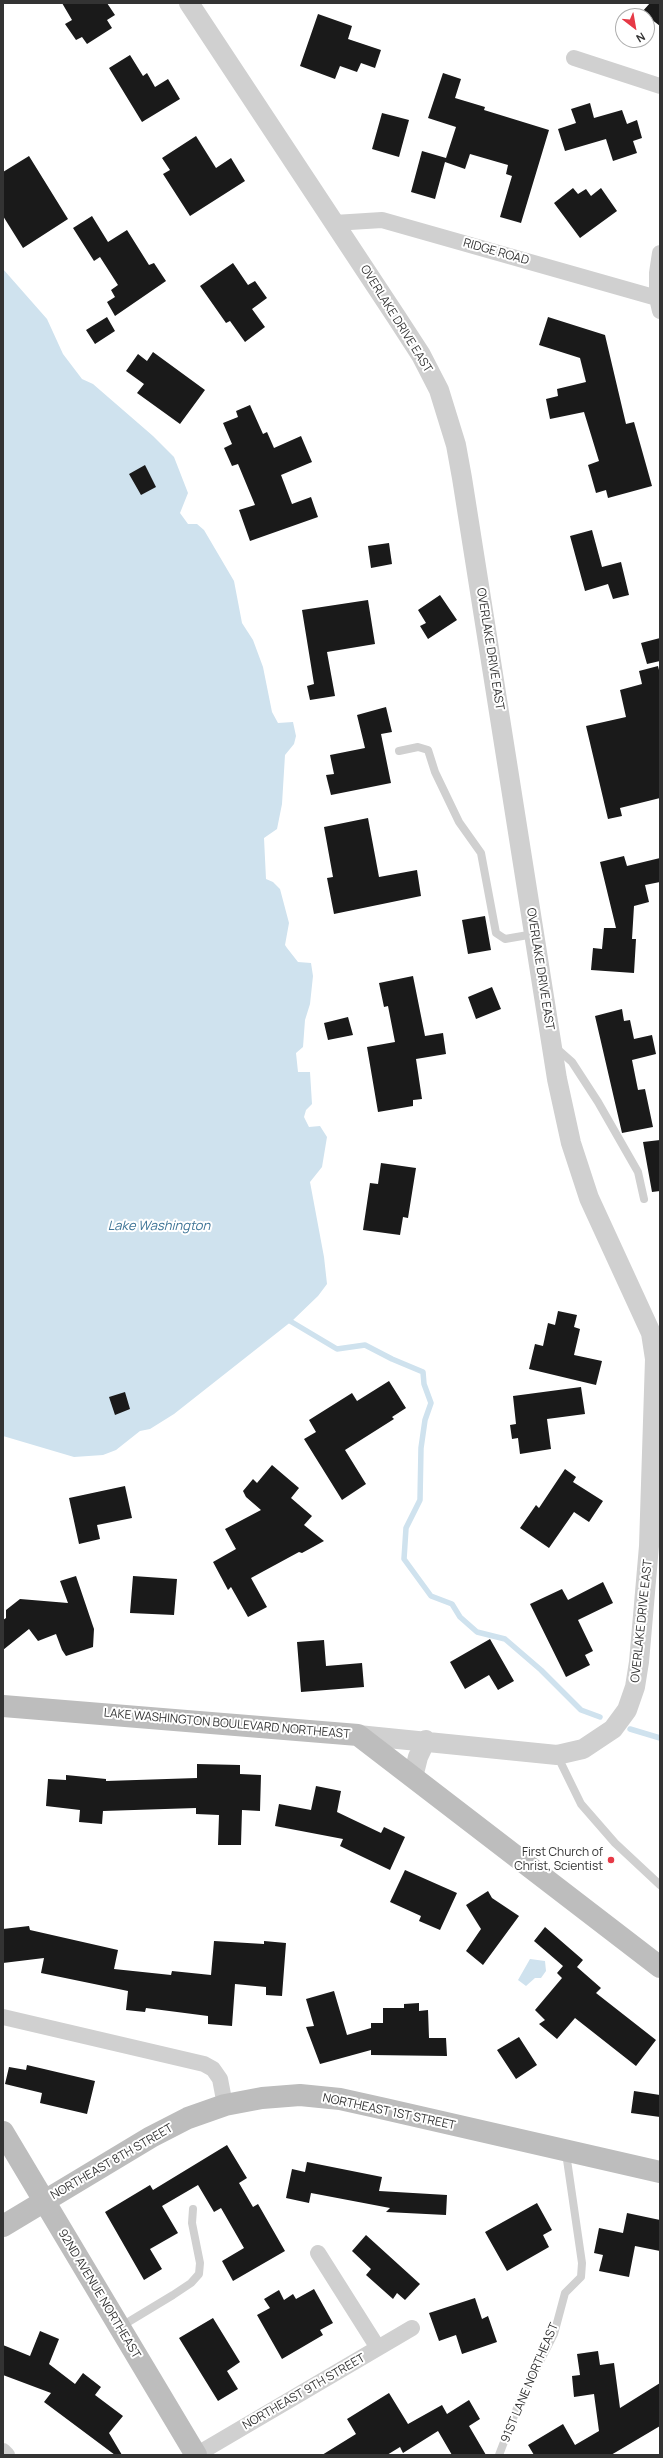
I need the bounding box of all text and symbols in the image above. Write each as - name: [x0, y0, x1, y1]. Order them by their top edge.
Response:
- north arrow: [615, 8, 655, 48]
- text: N: [634, 29, 648, 46]
- street label: RIDGE ROAD: [461, 236, 531, 268]
- street label: OVERLAKE DRIVE EAST: [357, 263, 435, 375]
- street label: OVERLAKE DRIVE EAST: [473, 587, 507, 711]
- street label: OVERLAKE DRIVE EAST: [523, 907, 557, 1031]
- water label: Lake Washington: [108, 1218, 210, 1234]
- street label: OVERLAKE DRIVE EAST: [628, 1559, 656, 1683]
- street label: LAKE WASHINGTON BOULEVARD NORTHEAST: [103, 1706, 351, 1742]
- place label: First Church of Christ, Scientist: [514, 1846, 603, 1874]
- marker: First Church of Christ, Scientist: [606, 1855, 616, 1865]
- street label: NORTHEAST 1ST STREET: [321, 2091, 457, 2133]
- street label: NORTHEAST 8TH STREET: [48, 2121, 176, 2203]
- street label: 92ND AVENUE NORTHEAST: [55, 2227, 143, 2361]
- street label: 91ST LANE NORTHEAST: [498, 2321, 562, 2445]
- street label: NORTHEAST 9TH STREET: [240, 2351, 368, 2433]

